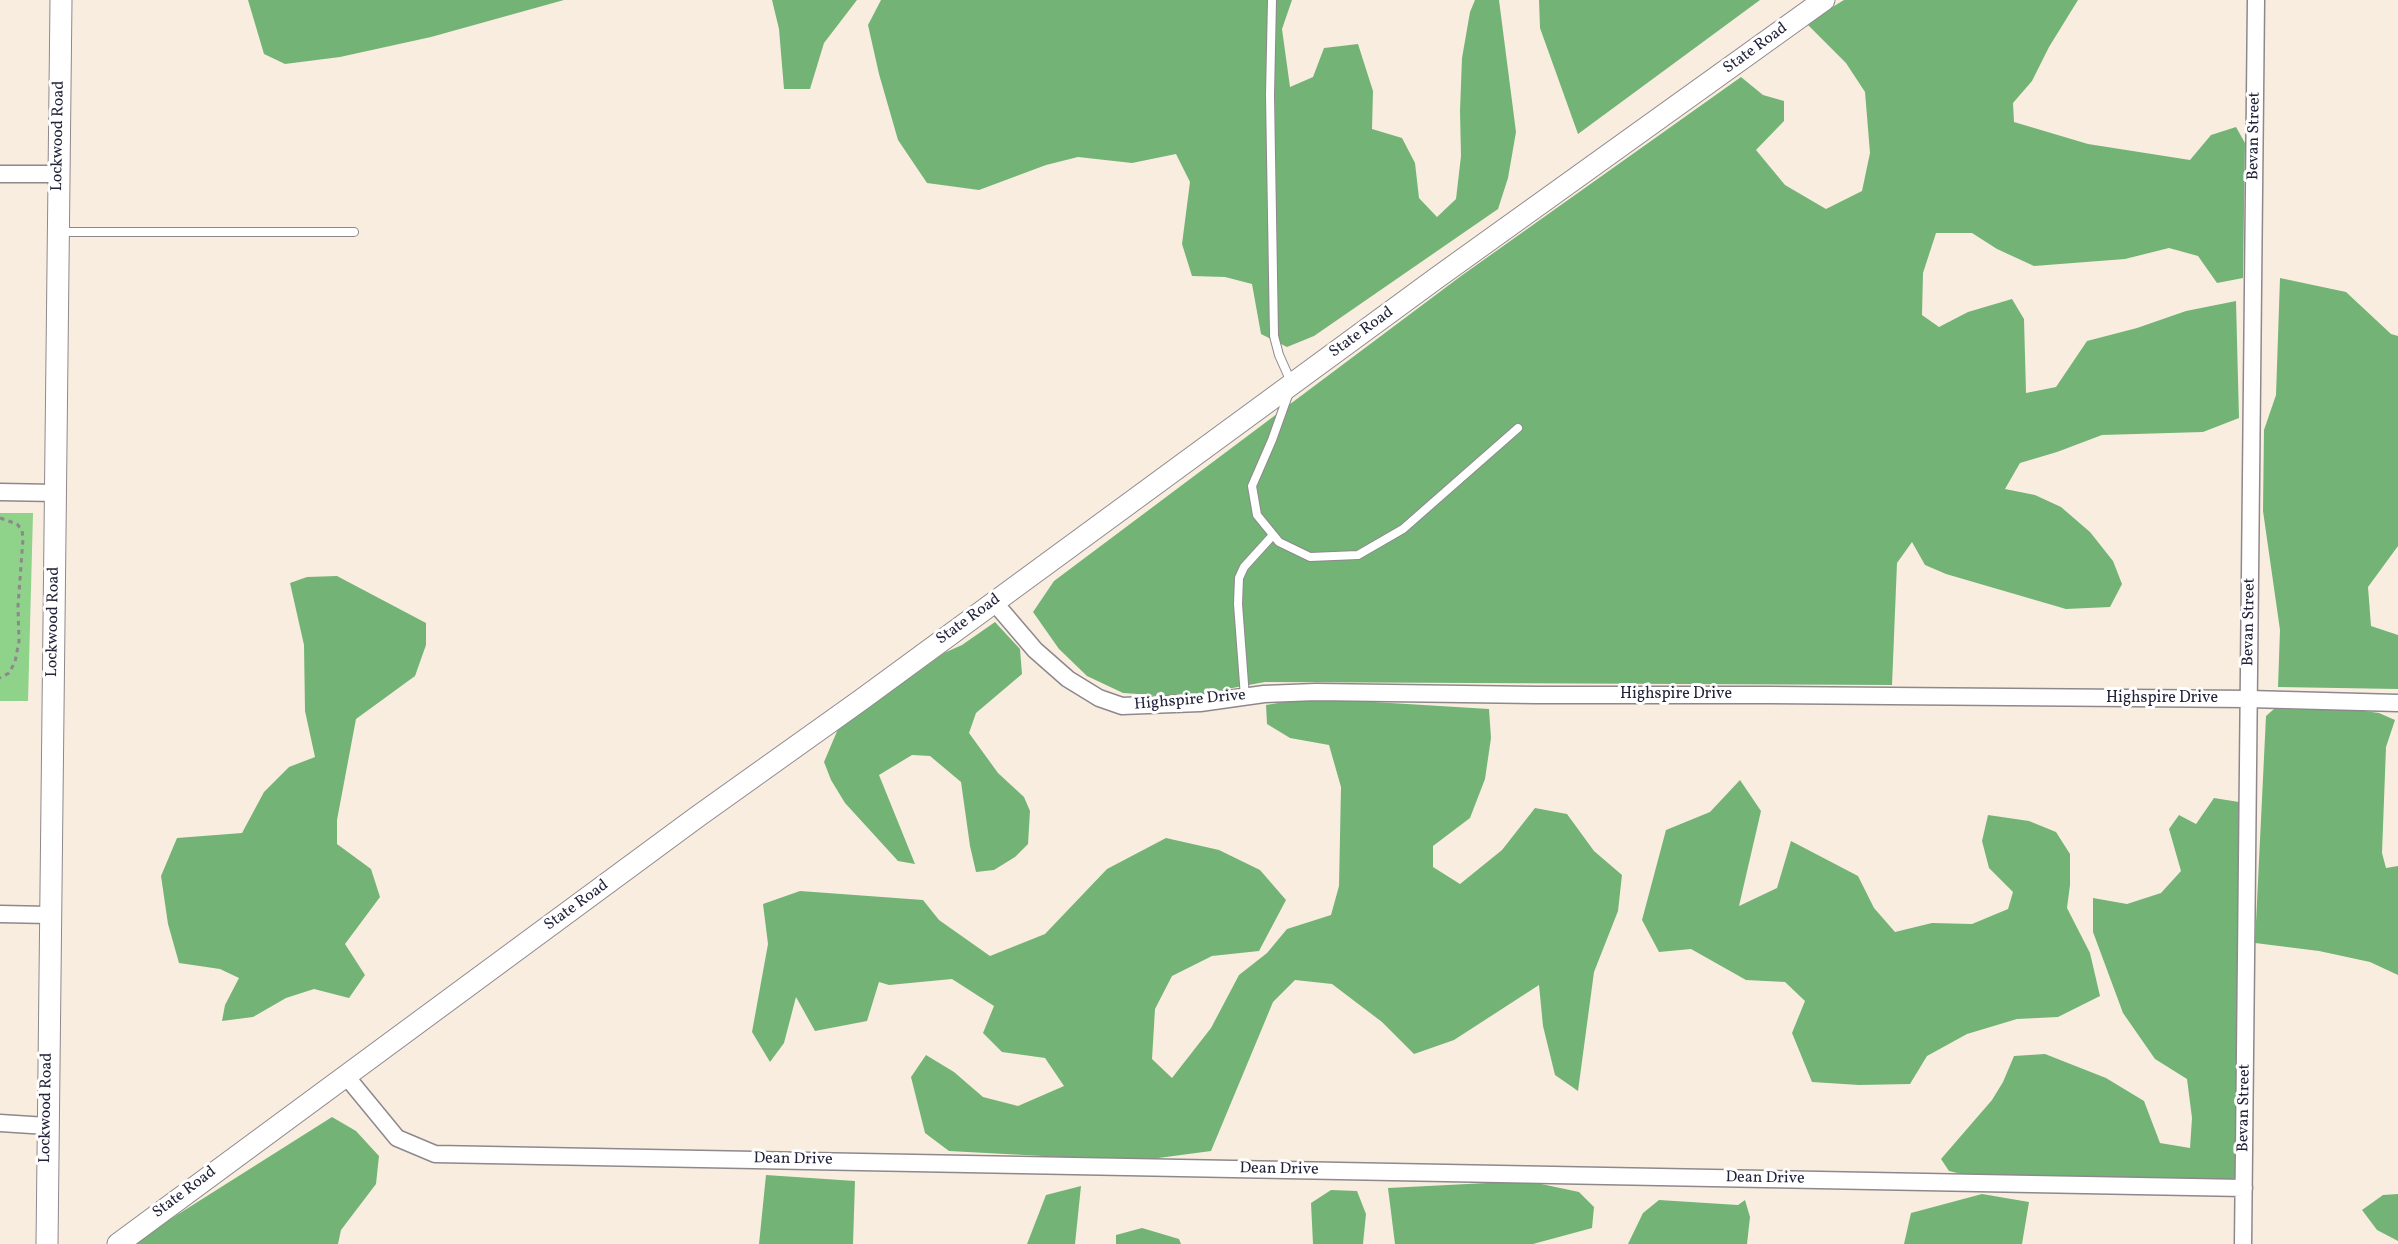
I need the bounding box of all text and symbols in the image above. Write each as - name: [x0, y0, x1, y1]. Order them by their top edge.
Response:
- street label: State Road: [1720, 19, 1792, 79]
- street label: Lockwood Road: [48, 81, 70, 191]
- street label: Bevan Street: [2245, 92, 2265, 180]
- street label: State Road: [1326, 303, 1398, 363]
- street label: Lockwood Road: [43, 567, 65, 677]
- street label: Bevan Street: [2240, 578, 2260, 666]
- street label: State Road: [933, 590, 1005, 650]
- street label: Highspire Drive: [1620, 685, 1732, 705]
- street label: Highspire Drive: [1133, 687, 1247, 715]
- street label: Highspire Drive: [2106, 689, 2218, 709]
- street label: State Road: [541, 876, 613, 936]
- street label: Lockwood Road: [36, 1053, 58, 1163]
- street label: Bevan Street: [2235, 1064, 2255, 1152]
- street label: Dean Drive: [753, 1150, 833, 1170]
- street label: Dean Drive: [1239, 1160, 1319, 1180]
- street label: State Road: [149, 1163, 221, 1223]
- street label: Dean Drive: [1725, 1169, 1805, 1189]

